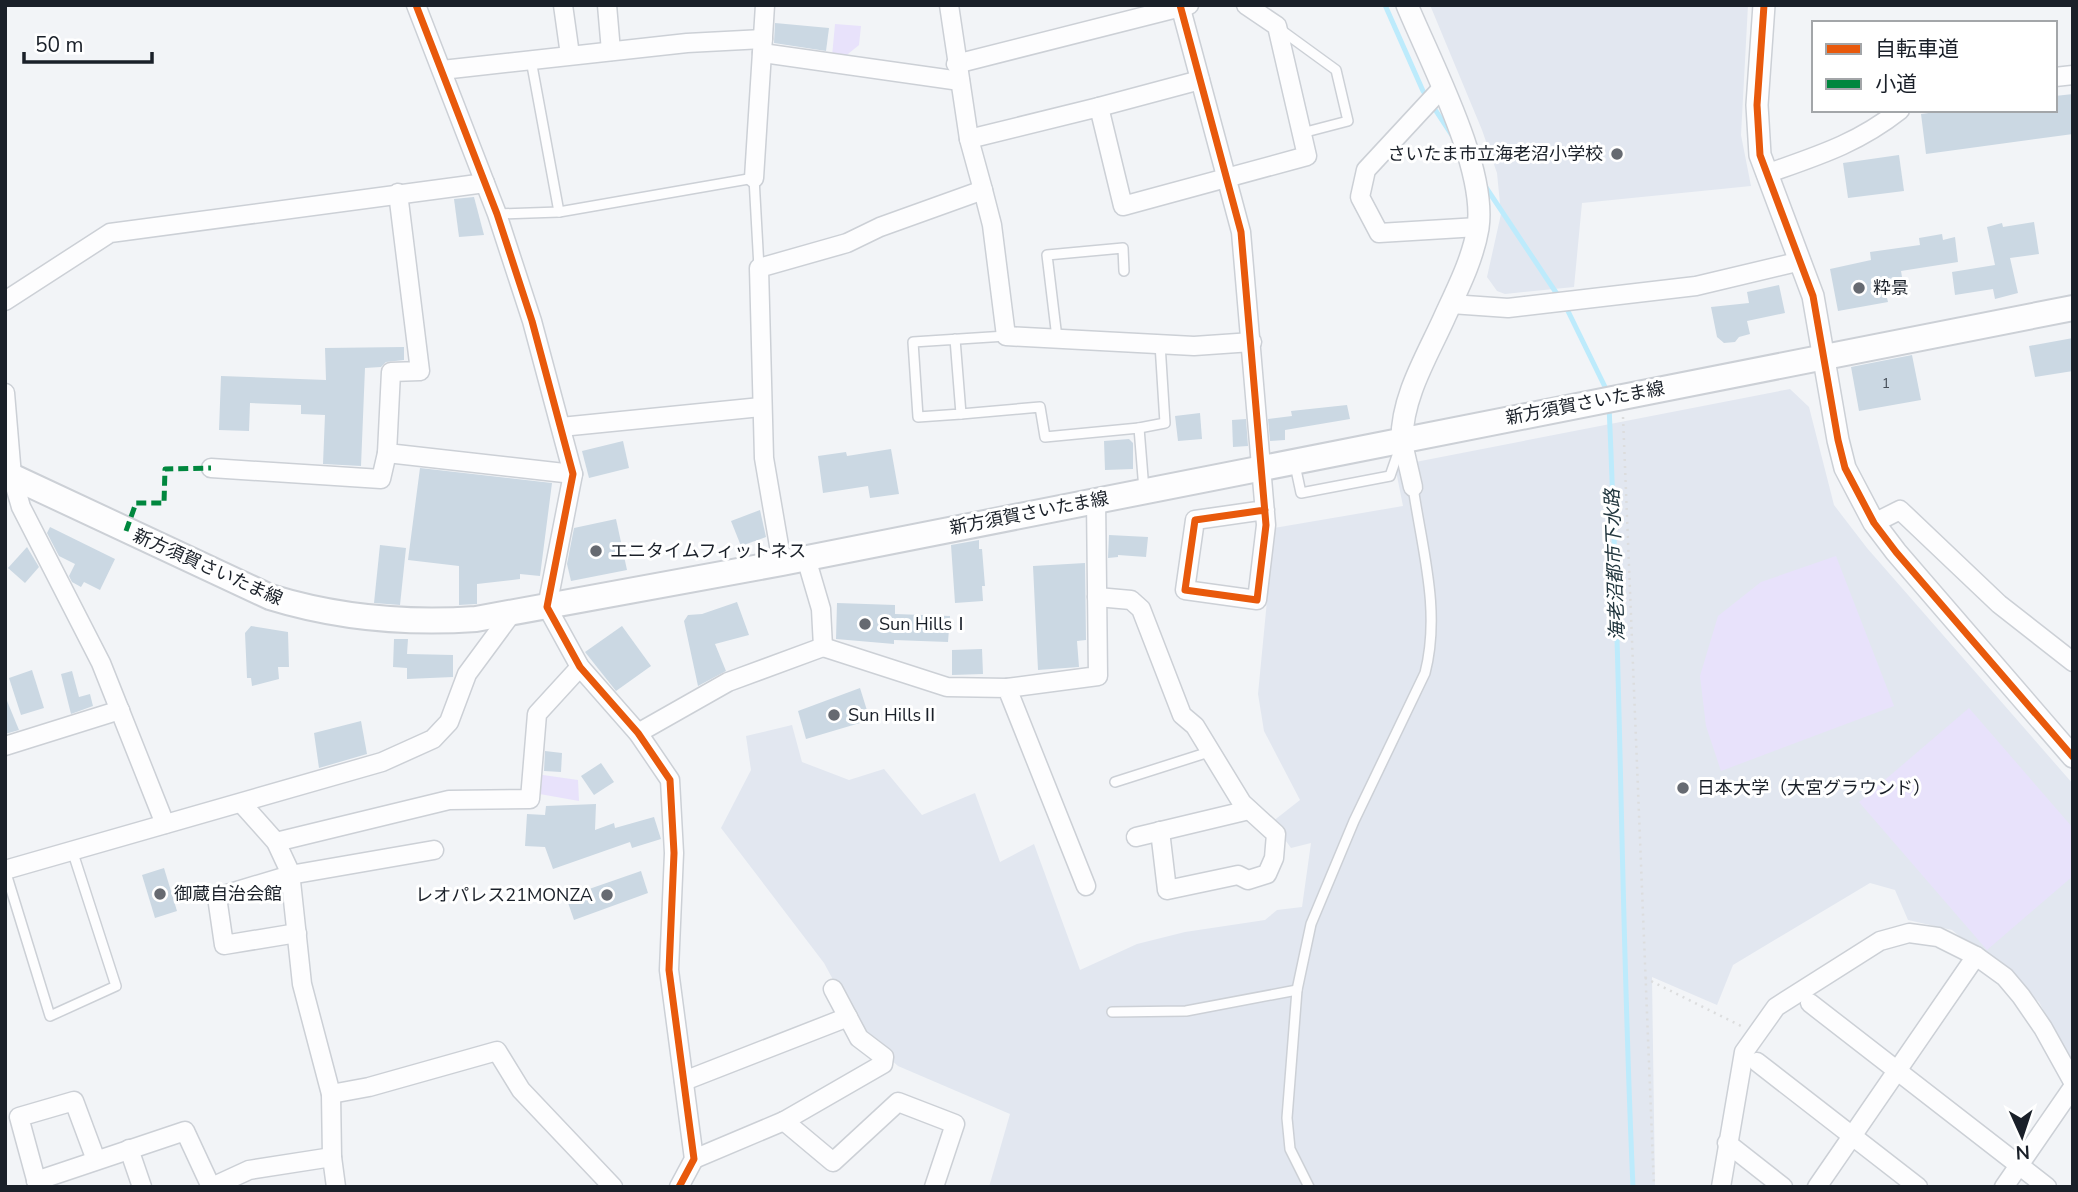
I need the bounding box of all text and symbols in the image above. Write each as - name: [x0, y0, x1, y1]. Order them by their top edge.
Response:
- scale bar: [24, 21, 152, 65]
- legend: [1812, 21, 2057, 112]
- text: 50 m: [35, 31, 84, 59]
- text: 自転車道: [1875, 35, 1959, 63]
- text: 小道: [1875, 70, 1917, 98]
- place label: さいたま市立海老沼小学校: [1388, 142, 1603, 166]
- marker: さいたま市立海老沼小学校: [1609, 146, 1625, 162]
- place label: 粋景: [1873, 276, 1909, 300]
- marker: 粋景: [1851, 280, 1867, 296]
- house number: 1: [1882, 374, 1890, 393]
- street label: 新方須賀さいたま線: [1503, 376, 1667, 430]
- street label: 新方須賀さいたま線: [947, 486, 1111, 540]
- water label: 海老沼都市下水路: [1599, 487, 1631, 641]
- street label: 新方須賀さいたま線: [129, 523, 287, 611]
- place label: エニタイムフィットネス: [610, 539, 806, 563]
- marker: エニタイムフィットネス: [588, 543, 604, 559]
- place label: Sun HillsⅠ: [879, 612, 970, 636]
- marker: Sun HillsⅠ: [857, 616, 873, 632]
- place label: Sun HillsⅡ: [848, 703, 939, 727]
- marker: Sun HillsⅡ: [826, 707, 842, 723]
- place label: 日本大学（大宮グラウンド）: [1697, 776, 1931, 800]
- marker: 日本大学（大宮グラウンド）: [1675, 780, 1691, 796]
- place label: 御蔵自治会館: [174, 882, 282, 906]
- place label: レオパレス21MONZA: [415, 883, 593, 907]
- marker: 御蔵自治会館: [152, 886, 168, 902]
- marker: レオパレス21MONZA: [599, 887, 615, 903]
- north arrow: [1987, 1101, 2057, 1171]
- text: N: [2015, 1139, 2031, 1165]

